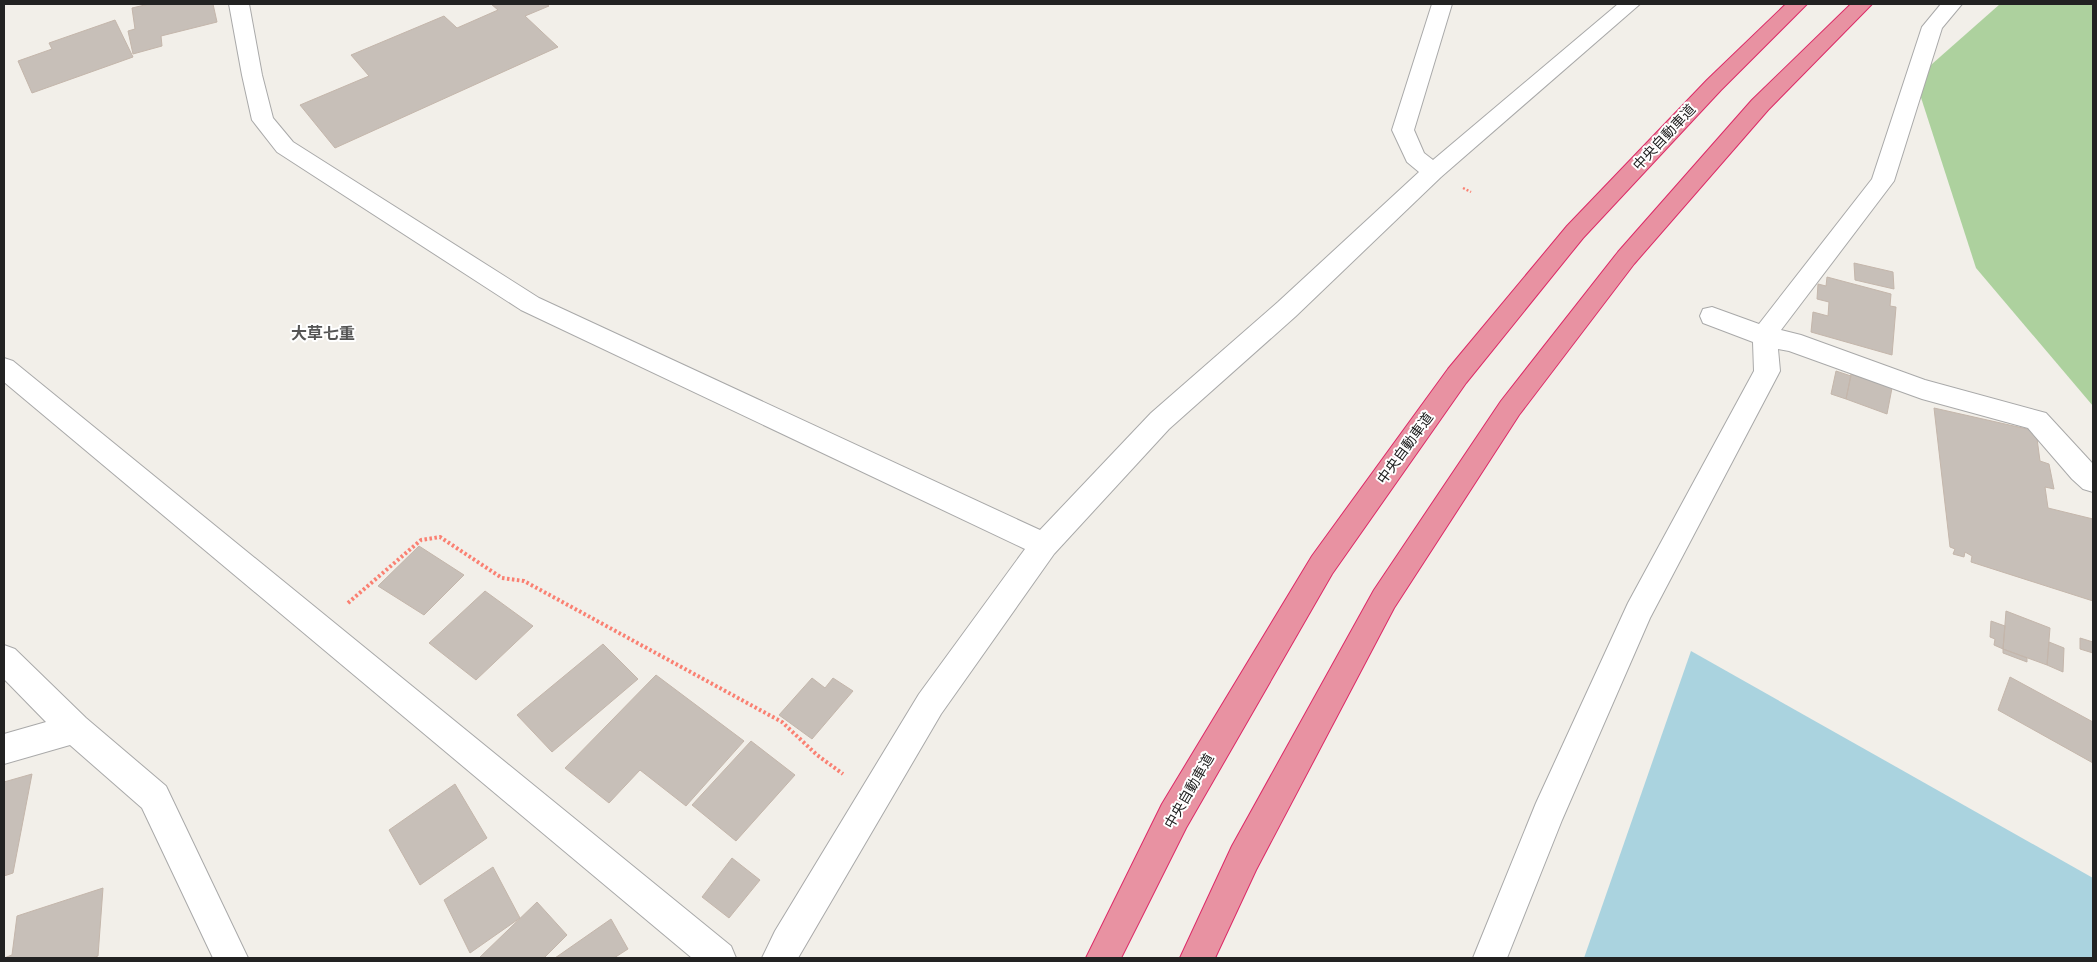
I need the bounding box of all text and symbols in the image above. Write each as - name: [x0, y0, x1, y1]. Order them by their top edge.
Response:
- street label: 中央自動車道: [1630, 101, 1698, 173]
- district label: 大草七重: [291, 324, 355, 343]
- street label: 中央自動車道: [1374, 409, 1436, 487]
- street label: 中央自動車道: [1161, 751, 1217, 831]

